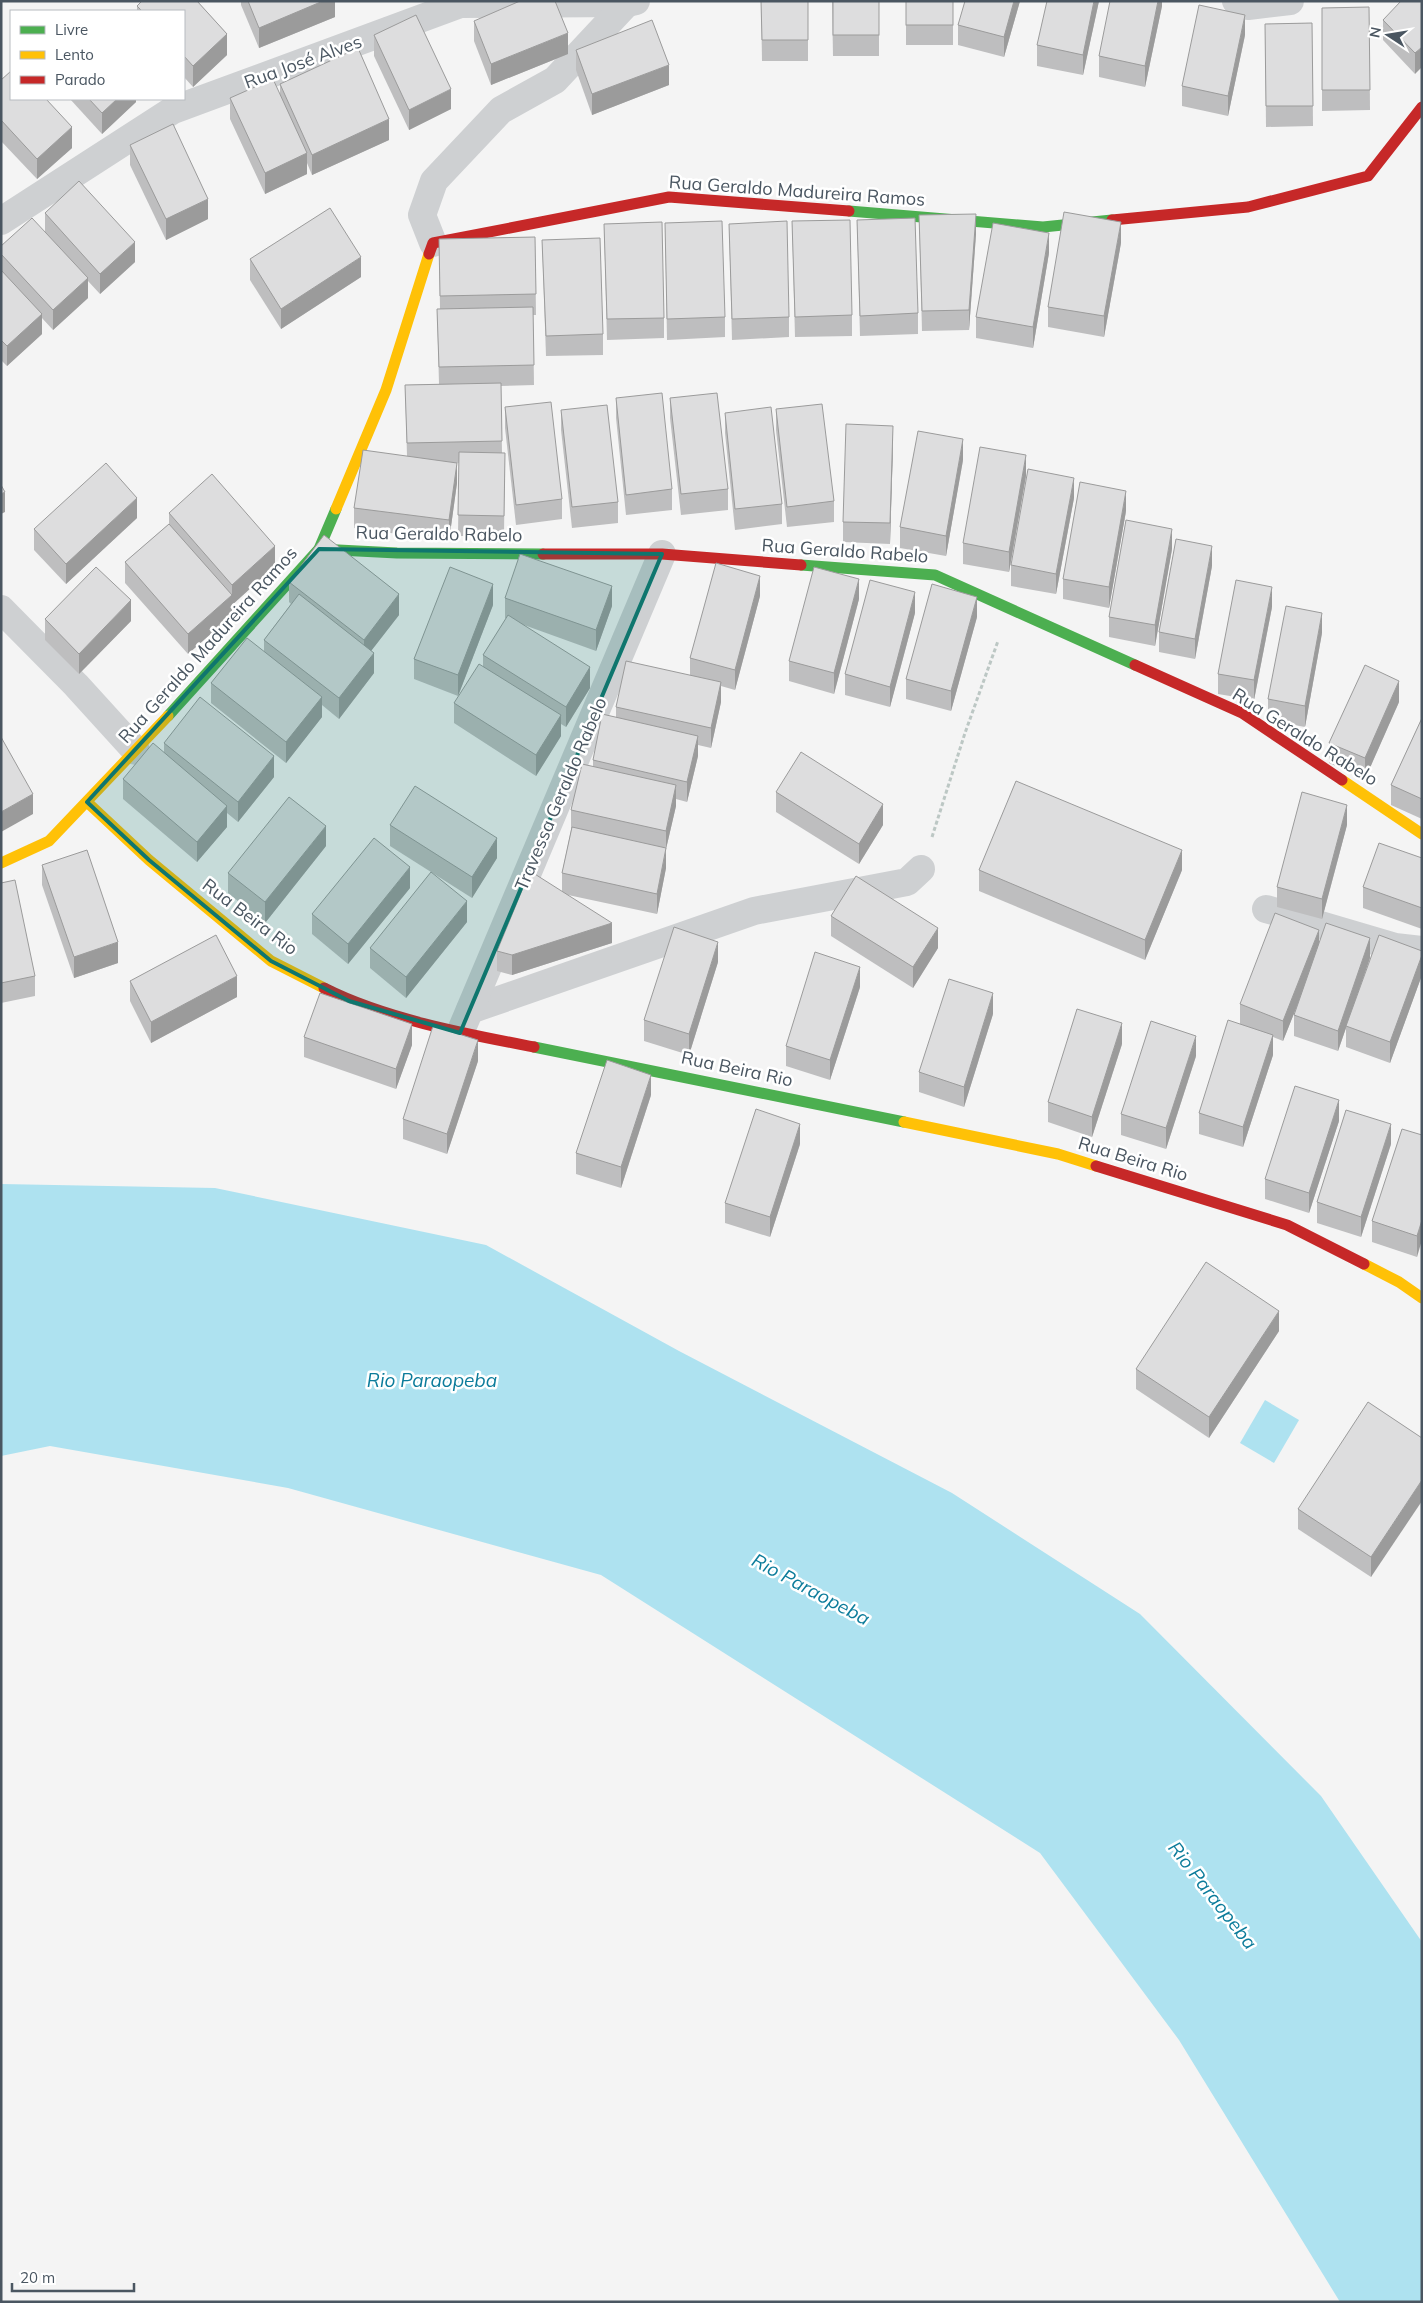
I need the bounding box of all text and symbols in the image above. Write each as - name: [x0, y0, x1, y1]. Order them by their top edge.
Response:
- legend: [10, 10, 185, 100]
- north arrow: [1363, 10, 1413, 60]
- text: Livre: [55, 20, 88, 39]
- text: N: [1365, 25, 1385, 39]
- street label: Rua José Alves: [241, 30, 365, 93]
- text: Lento: [55, 45, 94, 64]
- text: Parado: [55, 70, 105, 89]
- street label: Rua Geraldo Madureira Ramos: [668, 170, 926, 211]
- street label: Rua Geraldo Rabelo: [355, 521, 523, 546]
- street label: Rua Geraldo Rabelo: [761, 533, 929, 568]
- street label: Rua Geraldo Madureira Ramos: [113, 542, 302, 748]
- street label: Rua Geraldo Rabelo: [1228, 683, 1382, 791]
- street label: Travessa Geraldo Rabelo: [509, 694, 612, 894]
- street label: Rua Beira Rio: [198, 873, 303, 960]
- street label: Rua Beira Rio: [679, 1045, 795, 1092]
- street label: Rua Beira Rio: [1075, 1131, 1191, 1186]
- water label: Rio Paraopeba: [367, 1368, 497, 1392]
- water label: Rio Paraopeba: [748, 1548, 874, 1630]
- water label: Rio Paraopeba: [1163, 1836, 1263, 1954]
- scale bar: [12, 2260, 135, 2292]
- text: 20 m: [20, 2268, 55, 2287]

